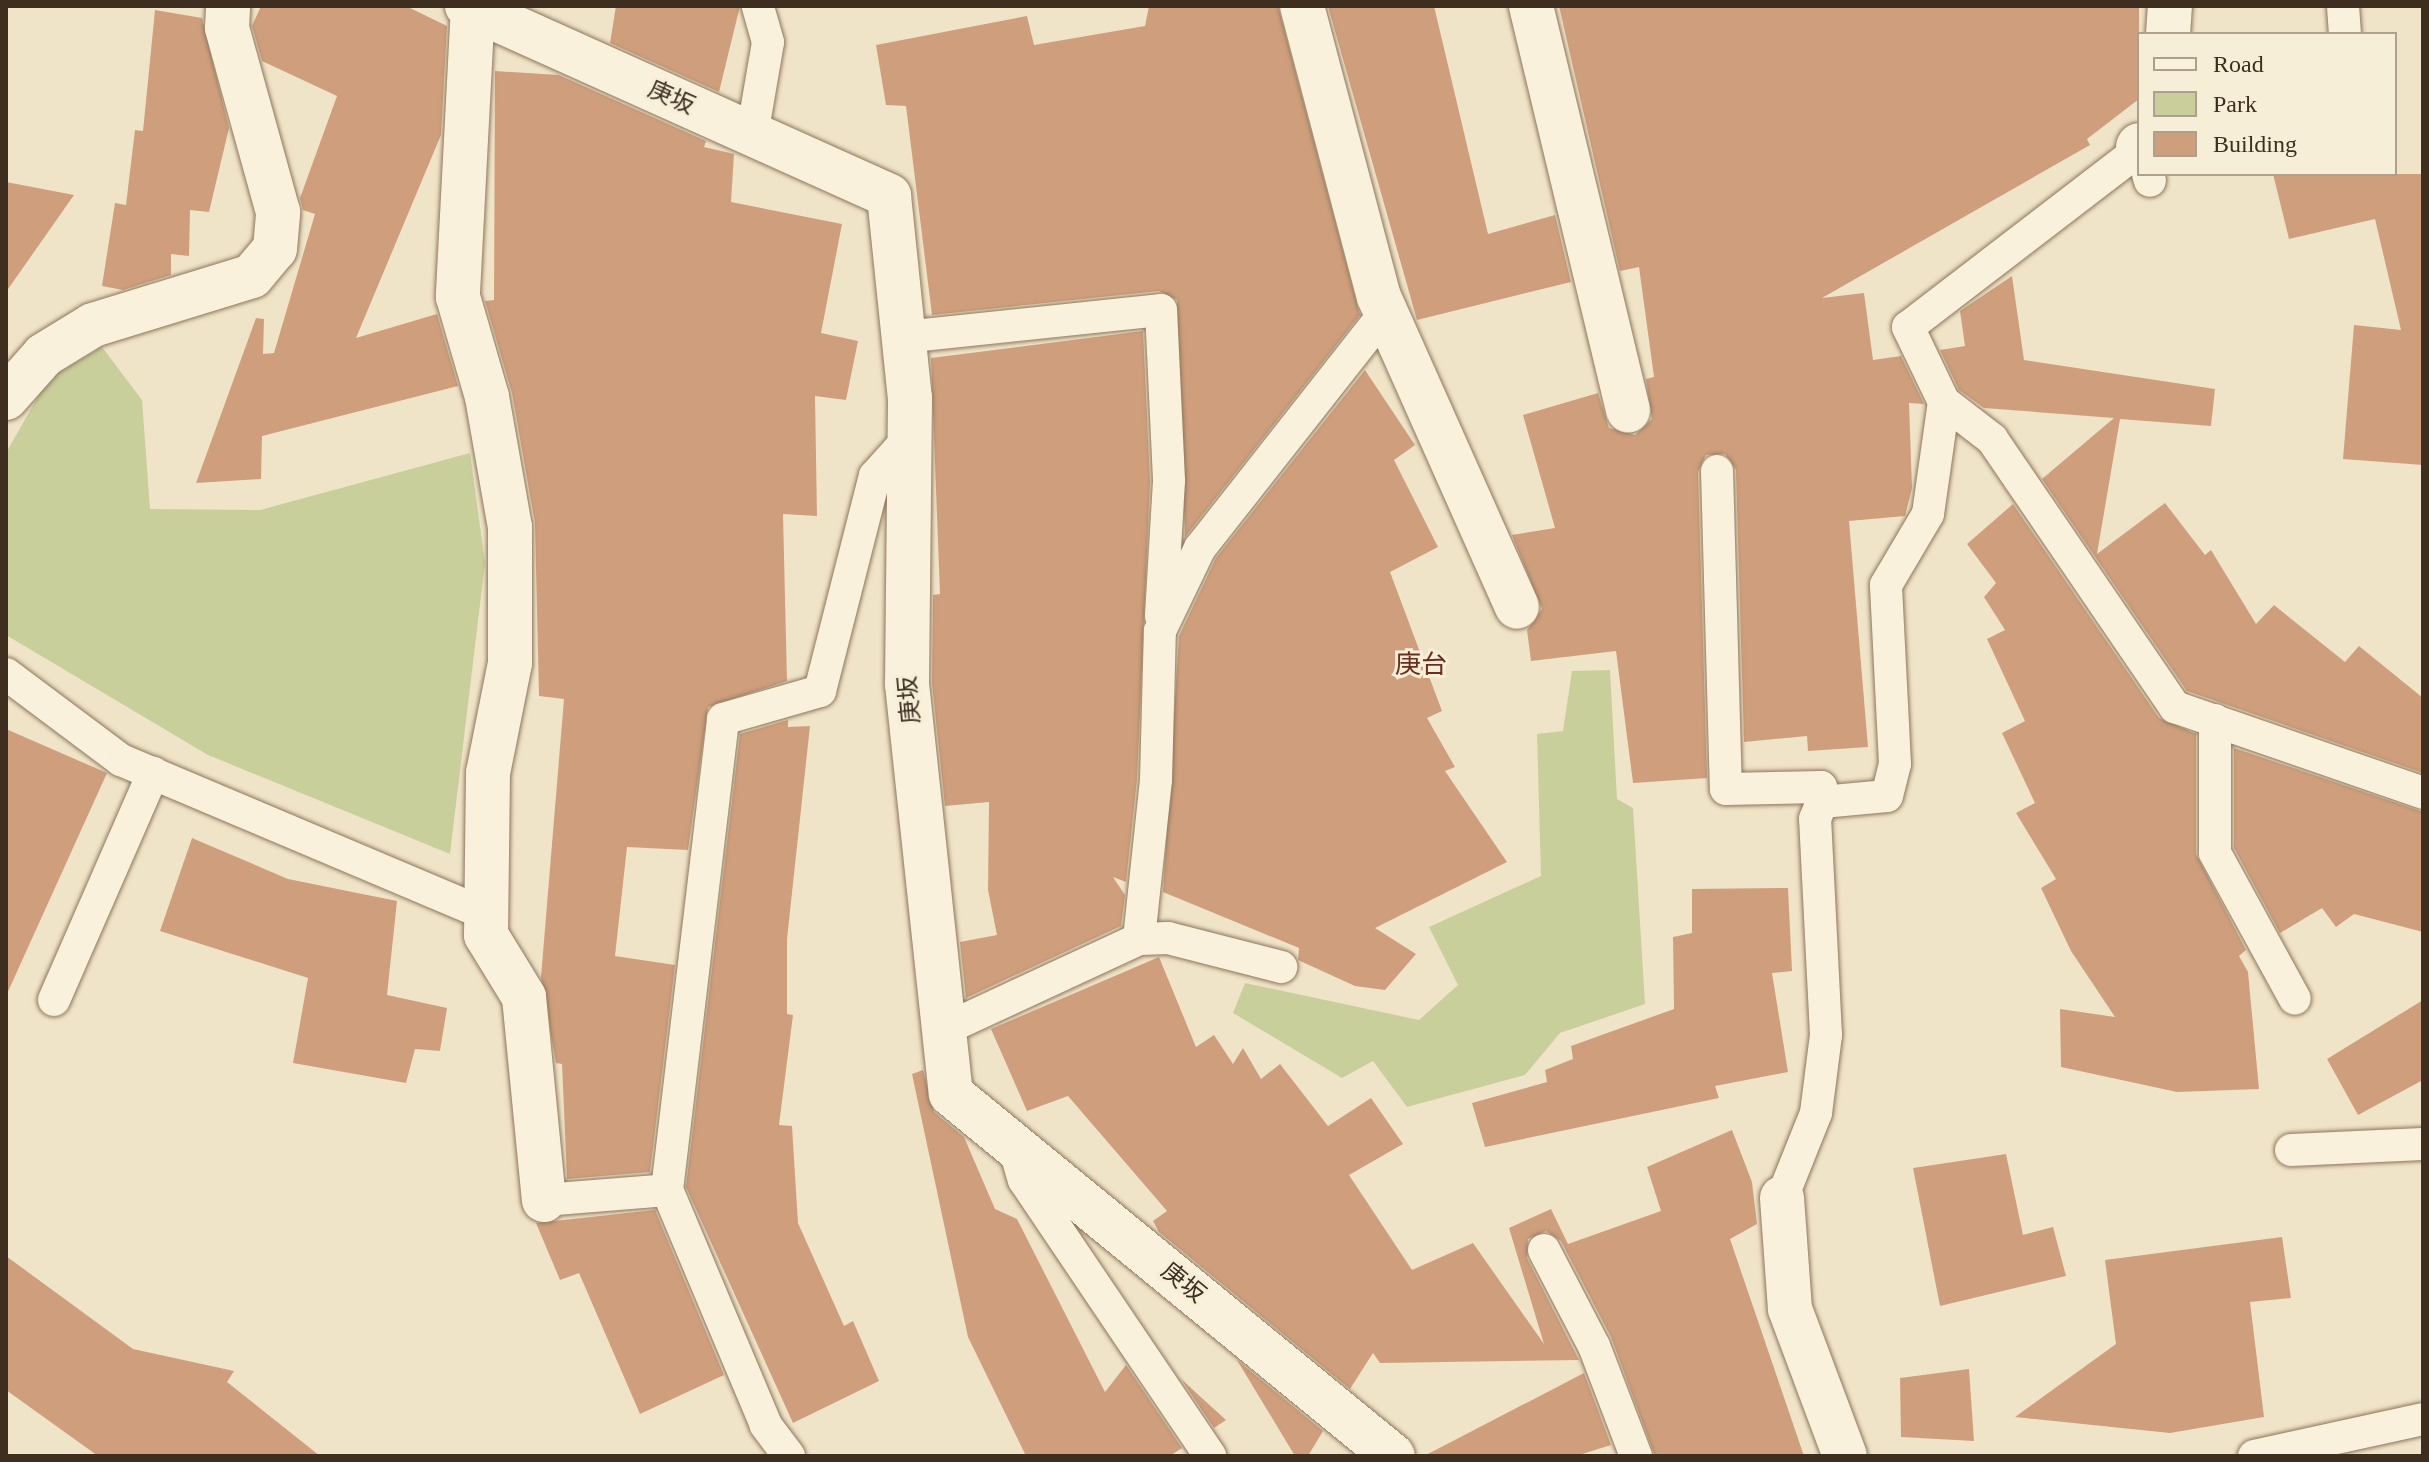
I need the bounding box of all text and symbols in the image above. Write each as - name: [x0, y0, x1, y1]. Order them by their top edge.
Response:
- legend: [2137, 32, 2397, 176]
- text: Road: [2213, 51, 2264, 77]
- street label: 庚坂: [643, 75, 699, 121]
- text: Park: [2213, 91, 2257, 117]
- text: Building: [2213, 131, 2297, 157]
- district label: 庚台: [1395, 649, 1447, 681]
- street label: 庚坂: [894, 675, 926, 725]
- street label: 庚坂: [1155, 1257, 1211, 1309]

